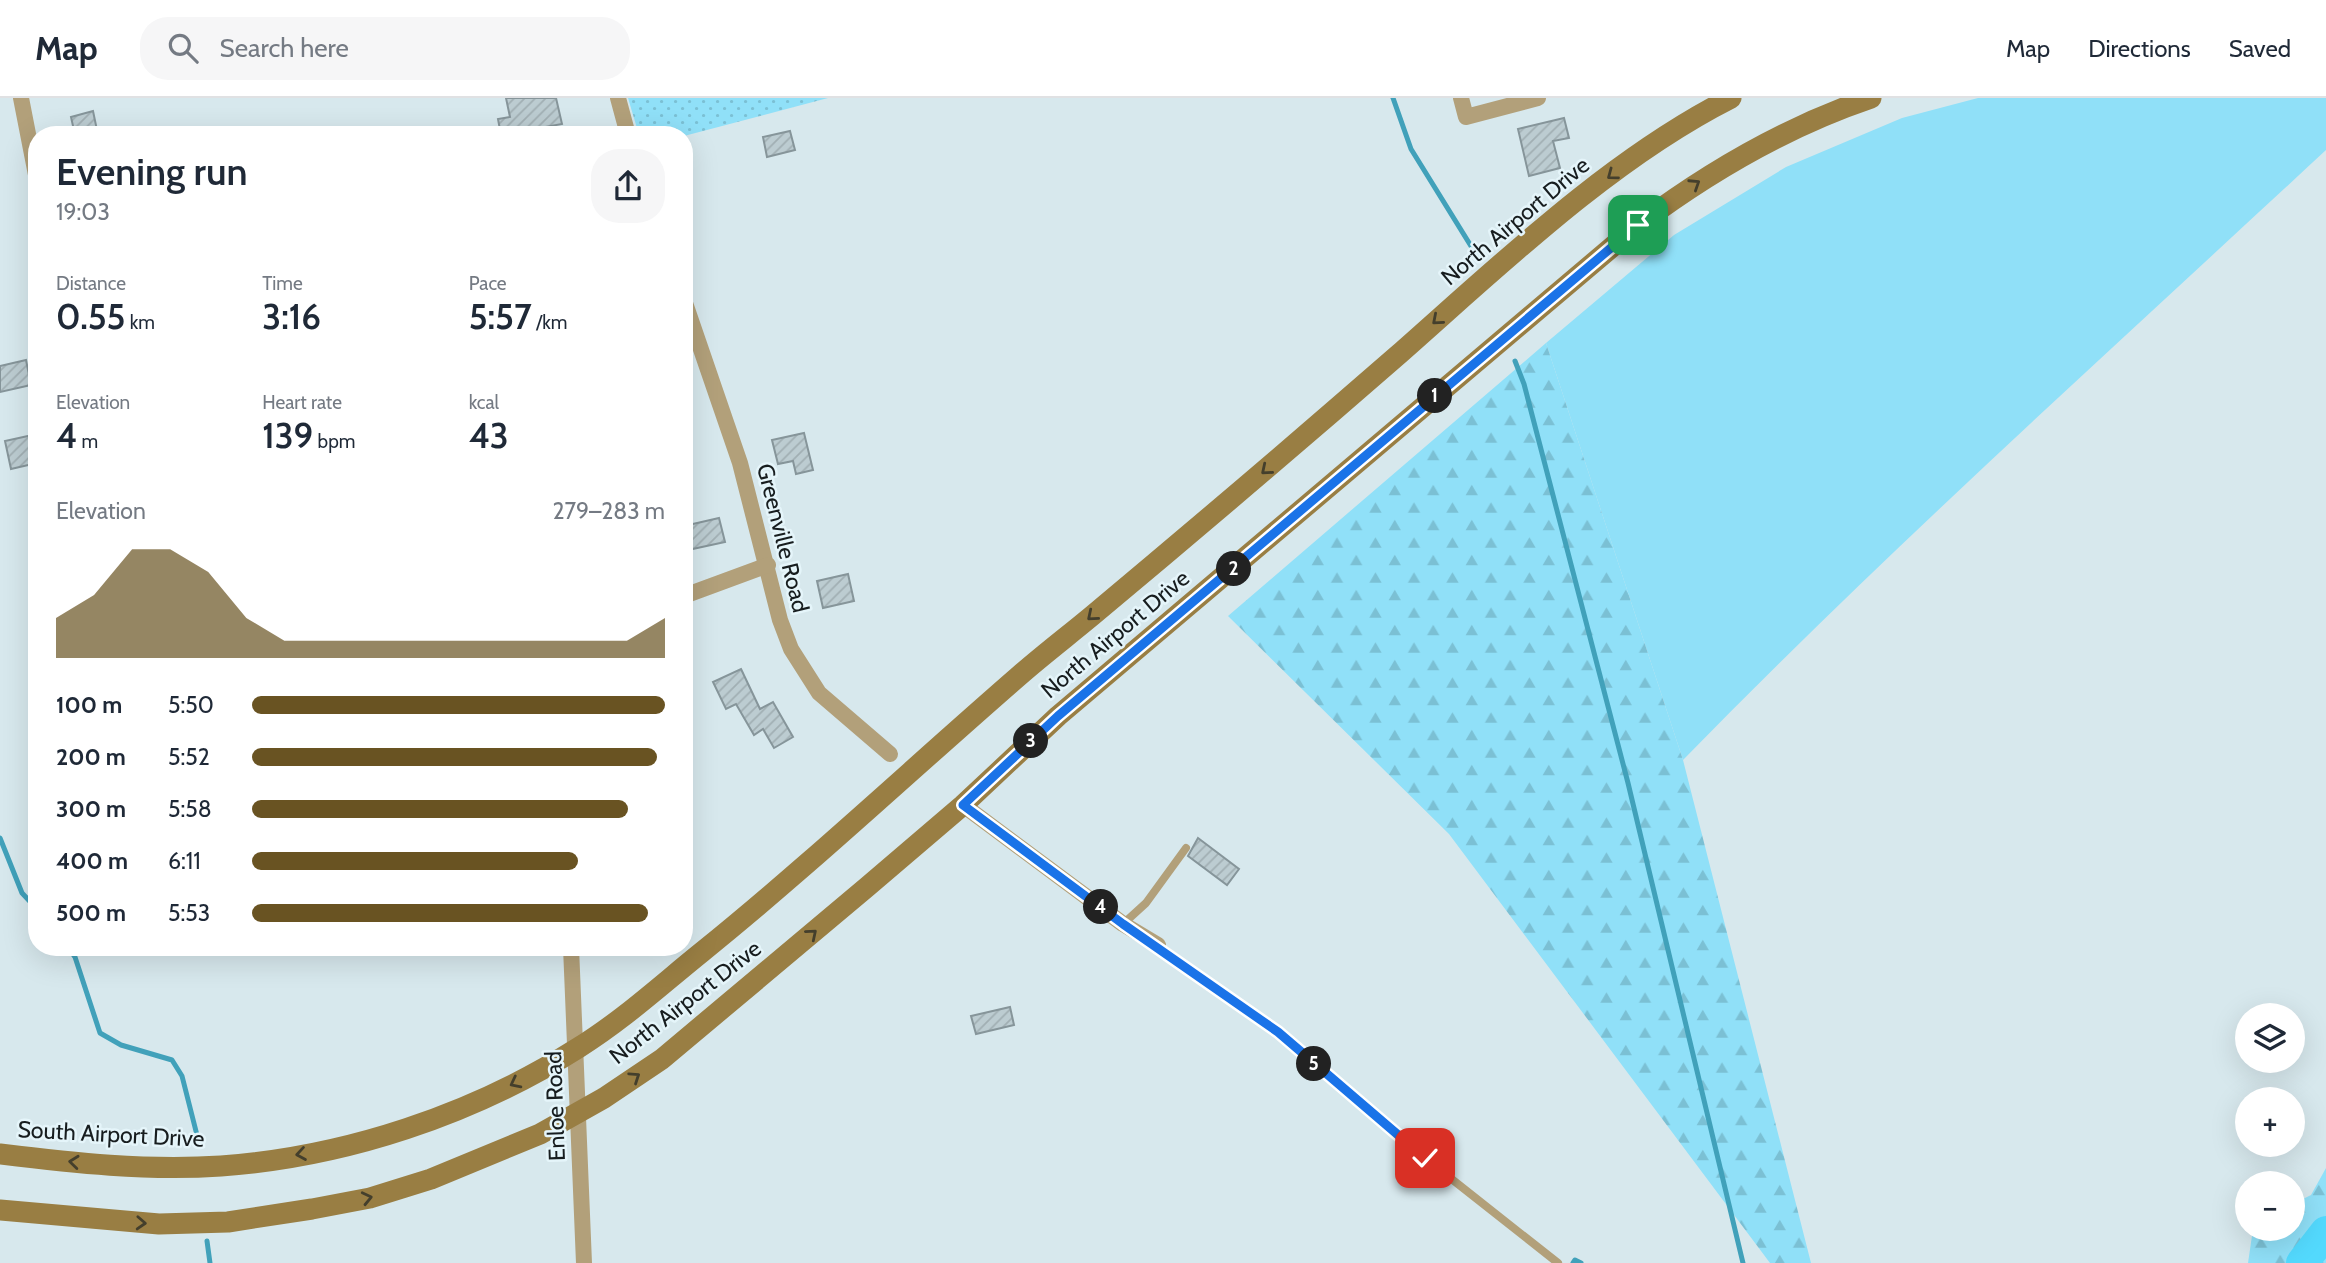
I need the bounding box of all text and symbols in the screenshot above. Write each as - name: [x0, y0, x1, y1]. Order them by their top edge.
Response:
- search box: [140, 17, 630, 80]
- text: Map: [35, 28, 98, 68]
- icon: search: [164, 29, 202, 67]
- text: Search here: [220, 32, 349, 64]
- text: Map: [2006, 34, 2050, 63]
- text: Directions: [2088, 34, 2191, 63]
- text: Saved: [2229, 34, 2291, 63]
- text: Evening run: [56, 148, 248, 195]
- button: share: [591, 149, 665, 223]
- street label: North Airport Drive: [1435, 151, 1595, 291]
- one-way arrow: [1607, 166, 1620, 179]
- one-way arrow: [1687, 179, 1700, 192]
- pin: [1608, 195, 1668, 255]
- text: 19:03: [56, 198, 110, 226]
- icon: arrive: [1619, 206, 1657, 244]
- text: Distance: [56, 272, 126, 295]
- text: Time: [262, 272, 303, 295]
- text: Pace: [469, 272, 507, 295]
- text: 0.55: [56, 295, 125, 338]
- text: 3:16: [262, 295, 321, 338]
- text: 5:57: [469, 295, 532, 338]
- text: km: [125, 311, 155, 334]
- text: /km: [532, 311, 567, 334]
- one-way arrow: [1432, 312, 1445, 324]
- pin: 1: [1418, 378, 1452, 414]
- text: 1: [1431, 384, 1438, 407]
- text: Elevation: [56, 391, 130, 414]
- text: Heart rate: [262, 391, 342, 414]
- text: kcal: [469, 391, 499, 414]
- text: 4: [56, 414, 77, 457]
- text: 139: [262, 414, 313, 457]
- text: 43: [469, 414, 509, 457]
- text: m: [77, 430, 98, 453]
- text: bpm: [313, 430, 355, 453]
- street label: Greenville Road: [751, 461, 815, 615]
- one-way arrow: [1261, 462, 1274, 474]
- text: Elevation: [56, 497, 146, 525]
- text: 279–283 m: [552, 497, 665, 525]
- pin: 2: [1216, 552, 1252, 587]
- text: 2: [1228, 557, 1239, 580]
- street label: North Airport Drive: [1035, 564, 1195, 704]
- one-way arrow: [1087, 608, 1100, 620]
- text: 100 m: [56, 691, 122, 719]
- text: 5:50: [168, 691, 214, 719]
- pin: 3: [1014, 724, 1048, 758]
- text: 3: [1025, 729, 1036, 752]
- text: 200 m: [56, 743, 126, 771]
- text: 5:52: [168, 743, 210, 771]
- text: 300 m: [56, 795, 126, 823]
- text: 5:58: [168, 795, 212, 823]
- text: 400 m: [56, 847, 128, 875]
- text: 6:11: [168, 847, 201, 875]
- pin: 4: [1084, 890, 1118, 924]
- text: 4: [1095, 895, 1106, 918]
- text: 500 m: [56, 899, 126, 927]
- text: 5:53: [168, 899, 210, 927]
- one-way arrow: [805, 929, 817, 942]
- street label: North Airport Drive: [604, 934, 767, 1070]
- map controls: [2235, 1003, 2305, 1241]
- button: layers: [2235, 1003, 2305, 1073]
- pin: 5: [1296, 1046, 1332, 1082]
- street label: Enloe Road: [539, 1050, 571, 1162]
- text: 5: [1308, 1052, 1319, 1075]
- one-way arrow: [628, 1072, 641, 1085]
- one-way arrow: [510, 1074, 523, 1088]
- button: +: [2235, 1087, 2305, 1157]
- street label: South Airport Drive: [17, 1115, 205, 1153]
- pin: [1395, 1128, 1455, 1188]
- icon: check: [1406, 1139, 1444, 1177]
- one-way arrow: [295, 1146, 306, 1161]
- one-way arrow: [68, 1155, 79, 1170]
- button: −: [2235, 1171, 2305, 1241]
- one-way arrow: [360, 1192, 372, 1207]
- one-way arrow: [136, 1215, 147, 1230]

